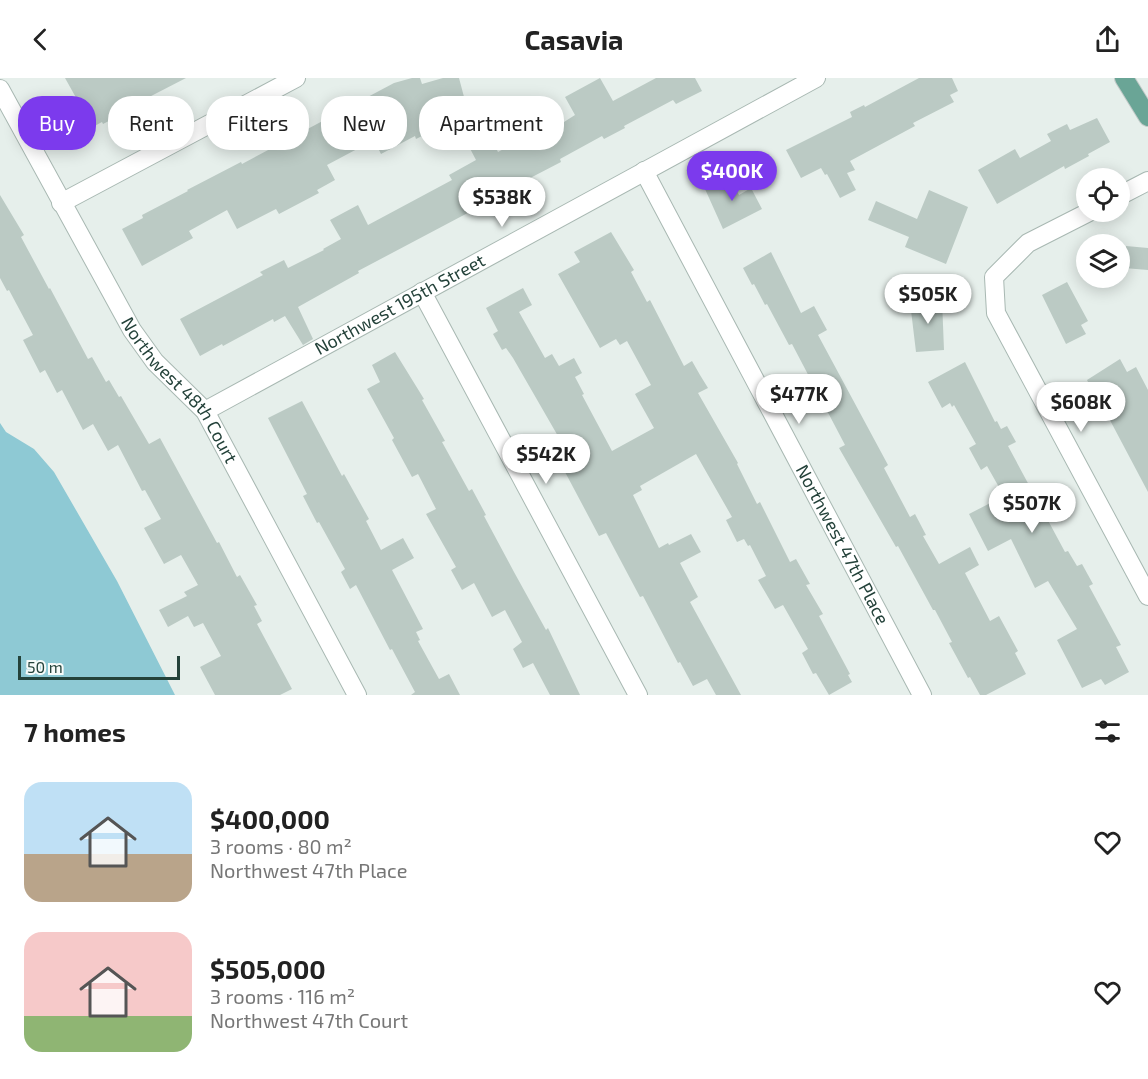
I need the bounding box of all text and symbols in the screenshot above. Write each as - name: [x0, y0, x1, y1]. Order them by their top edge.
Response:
- icon: back: [24, 23, 57, 56]
- text: Casavia: [524, 23, 624, 55]
- icon: share: [1091, 23, 1124, 56]
- chip: Buy: [18, 96, 96, 150]
- chip: Rent: [108, 96, 194, 150]
- chip: Filters: [206, 96, 309, 150]
- chip: New: [321, 96, 407, 150]
- chip: Apartment: [419, 96, 564, 150]
- pin: $400K: [690, 151, 774, 202]
- text: $400K: [701, 158, 763, 182]
- map controls: [1076, 168, 1130, 288]
- button: locate: [1076, 168, 1130, 222]
- pin: $538K: [460, 177, 544, 228]
- text: $538K: [472, 184, 532, 208]
- button: layers: [1076, 234, 1130, 288]
- street label: Northwest 195th Street: [311, 249, 488, 359]
- pin: $505K: [886, 274, 970, 325]
- text: $505K: [899, 281, 957, 305]
- street label: Northwest 48th Court: [117, 313, 243, 467]
- pin: $477K: [757, 374, 841, 425]
- text: $477K: [770, 381, 828, 405]
- pin: $608K: [1039, 382, 1123, 433]
- text: $608K: [1050, 389, 1112, 413]
- pin: $542K: [504, 434, 588, 485]
- text: $542K: [516, 441, 576, 465]
- street label: Northwest 47th Place: [792, 461, 895, 628]
- pin: $507K: [990, 483, 1074, 534]
- text: $507K: [1003, 490, 1061, 514]
- scale bar: [18, 653, 180, 680]
- text: 50 m: [27, 657, 63, 676]
- icon: filters: [1091, 715, 1124, 748]
- text: 7 homes: [24, 716, 126, 747]
- text: $400,000: [210, 803, 330, 834]
- icon: home: [72, 806, 144, 878]
- icon: heart: [1091, 826, 1124, 859]
- text: 3 rooms · 80 m²: [210, 834, 352, 858]
- text: Northwest 47th Place: [210, 858, 407, 882]
- text: $505,000: [210, 953, 326, 984]
- icon: home: [72, 956, 144, 1028]
- icon: heart: [1091, 976, 1124, 1009]
- text: 3 rooms · 116 m²: [210, 984, 355, 1008]
- text: Northwest 47th Court: [210, 1008, 408, 1032]

